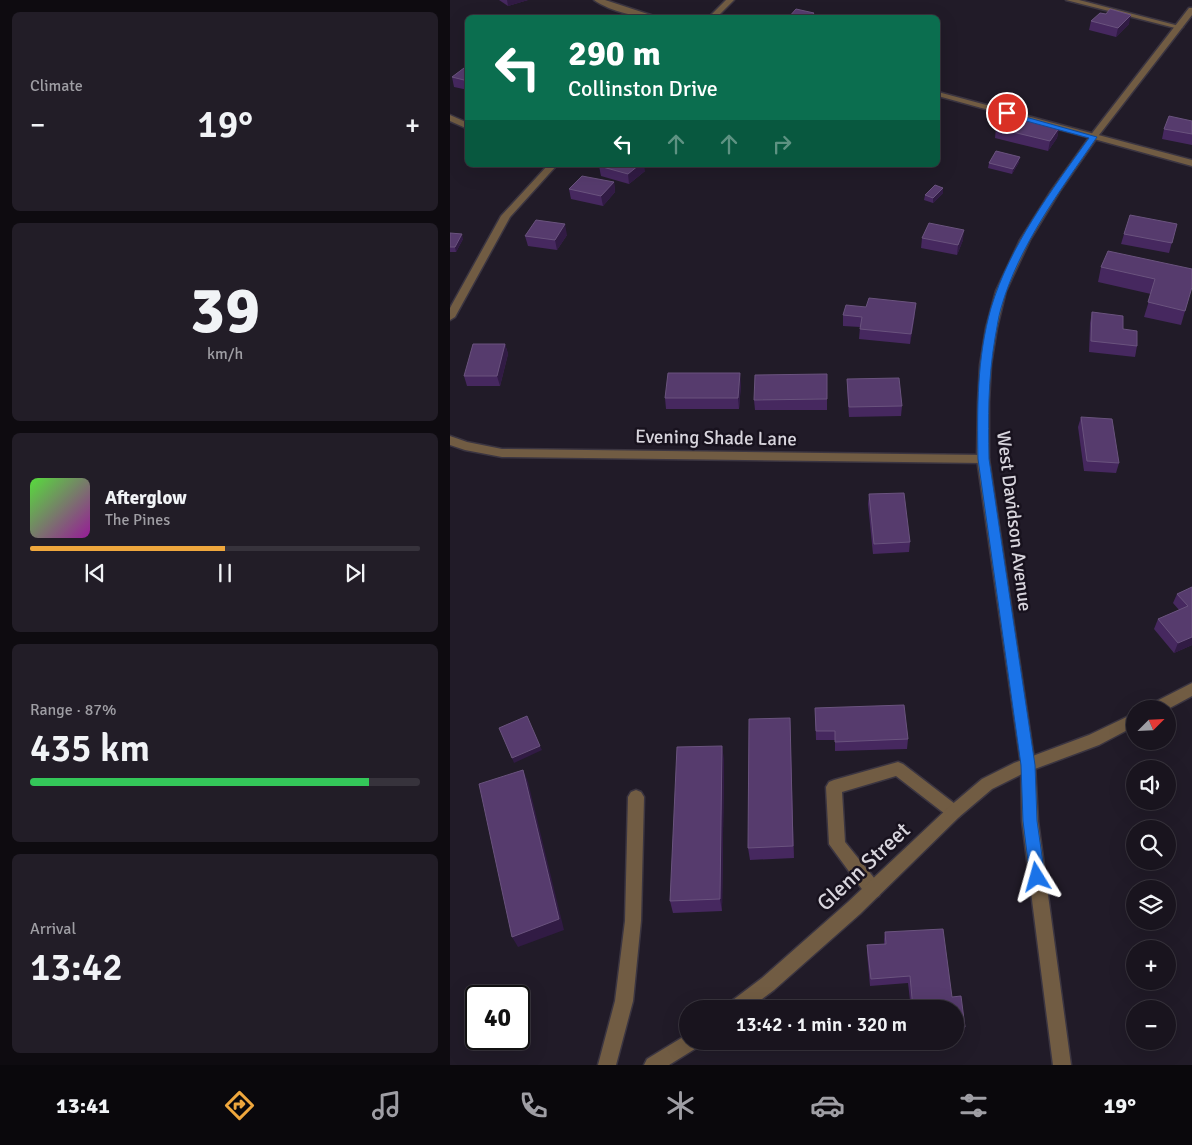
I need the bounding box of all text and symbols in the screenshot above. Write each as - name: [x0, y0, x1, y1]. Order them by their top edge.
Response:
- text: 290 m: [568, 32, 661, 75]
- icon: left: [485, 35, 550, 100]
- text: Collinston Drive: [568, 75, 718, 102]
- text: Climate: [30, 76, 83, 96]
- pin: [986, 92, 1028, 134]
- icon: arrive: [993, 99, 1021, 127]
- text: 19°: [197, 101, 253, 148]
- text: −: [30, 108, 45, 142]
- text: +: [405, 108, 420, 142]
- icon: left: [609, 130, 637, 158]
- icon: ahead: [662, 130, 690, 158]
- icon: ahead: [715, 130, 743, 158]
- icon: right: [768, 130, 796, 158]
- text: 39: [190, 271, 260, 351]
- text: km/h: [207, 344, 243, 364]
- street label: Evening Shade Lane: [635, 425, 797, 451]
- street label: West Davidson Avenue: [991, 430, 1037, 613]
- text: Afterglow: [105, 486, 187, 510]
- text: The Pines: [105, 510, 170, 530]
- icon: previous: [81, 559, 109, 587]
- icon: pause: [211, 559, 239, 587]
- icon: next: [341, 559, 369, 587]
- text: Range · 87%: [30, 700, 116, 720]
- north arrow: [1126, 700, 1176, 750]
- map controls: [1126, 700, 1176, 1050]
- text: 435 km: [30, 725, 150, 772]
- button: sound: [1126, 760, 1176, 810]
- street label: Glenn Street: [811, 816, 916, 916]
- button: search: [1126, 820, 1176, 870]
- position arrow: [1010, 850, 1062, 902]
- button: layers: [1126, 880, 1176, 930]
- text: Arrival: [30, 919, 76, 939]
- button: +: [1126, 940, 1176, 990]
- text: 13:42: [30, 944, 123, 991]
- speed limit sign: 40: [465, 985, 530, 1050]
- button: −: [1126, 1000, 1176, 1050]
- text: 13:42 · 1 min · 320 m: [736, 1013, 907, 1037]
- icon: directions: [222, 1088, 257, 1123]
- icon: music: [369, 1088, 404, 1123]
- icon: phone: [516, 1088, 551, 1123]
- icon: climate: [663, 1088, 698, 1123]
- icon: car: [810, 1088, 845, 1123]
- icon: filters: [956, 1088, 991, 1123]
- text: 13:41: [56, 1092, 110, 1119]
- text: 19°: [1103, 1092, 1136, 1119]

